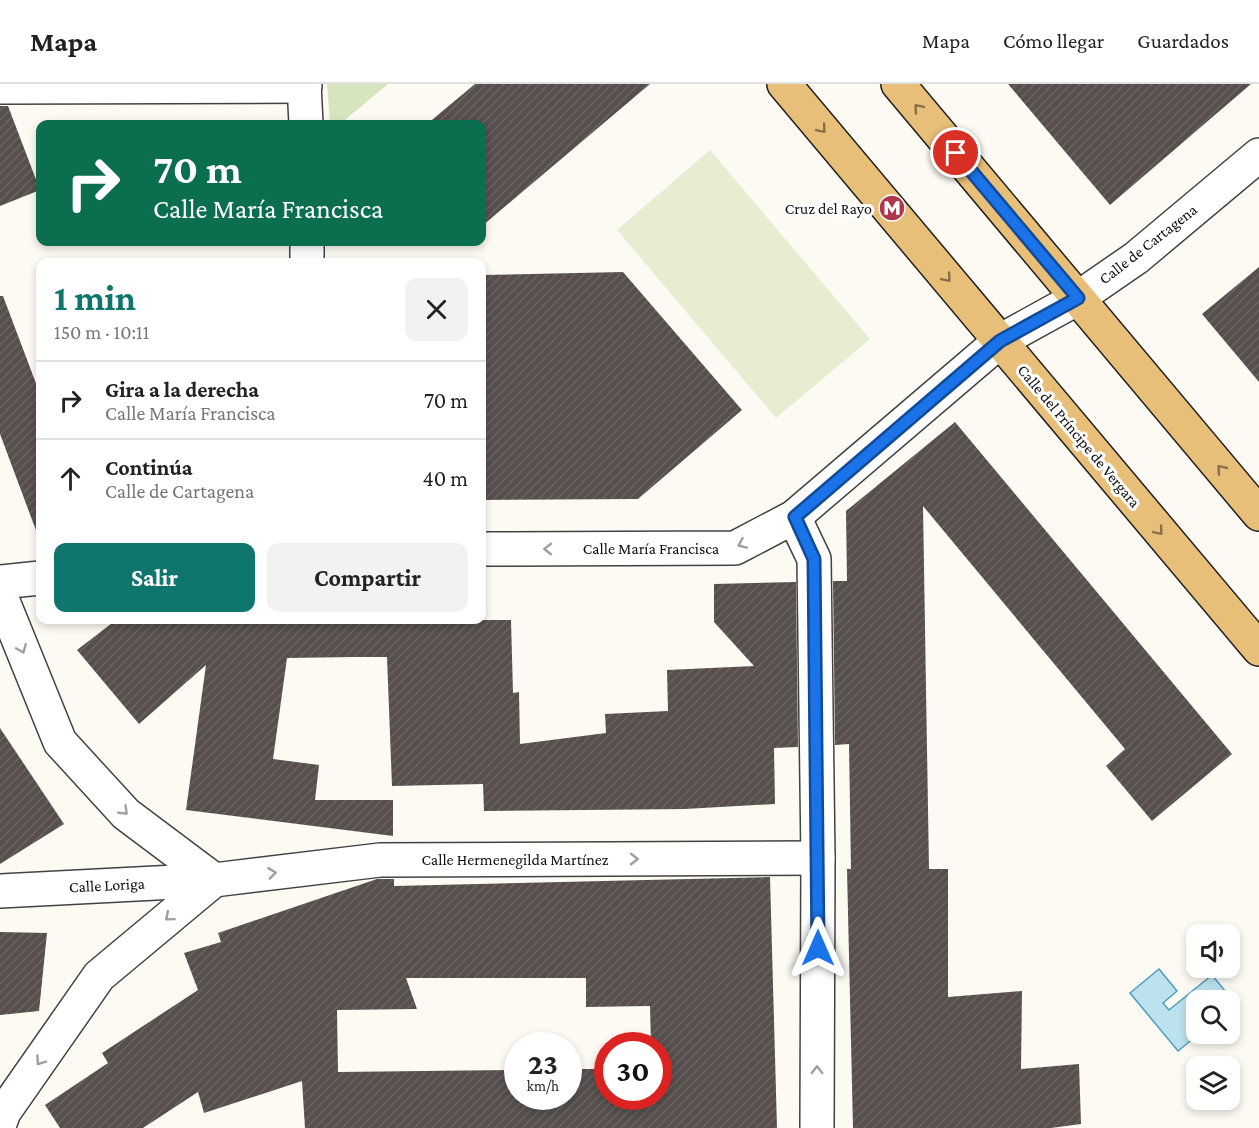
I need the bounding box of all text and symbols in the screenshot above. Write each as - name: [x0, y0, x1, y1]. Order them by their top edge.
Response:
- text: Mapa: [30, 26, 97, 57]
- text: Mapa: [922, 29, 970, 53]
- text: Cómo llegar: [1003, 29, 1104, 53]
- text: Guardados: [1137, 29, 1229, 53]
- one-way arrow: [915, 104, 926, 115]
- one-way arrow: [814, 122, 825, 133]
- pin: [930, 127, 981, 178]
- icon: arrive: [939, 136, 972, 169]
- icon: right: [54, 144, 132, 222]
- text: 70 m: [153, 145, 242, 192]
- metro station icon: Cruz del Rayo: [877, 193, 907, 223]
- text: Calle María Francisca: [153, 194, 383, 224]
- place label: Cruz del Rayo: [785, 200, 872, 218]
- street label: Calle de Cartagena: [1096, 200, 1201, 288]
- one-way arrow: [940, 271, 951, 282]
- text: 1 min: [54, 278, 136, 318]
- button: close: [405, 278, 468, 341]
- text: 150 m · 10:11: [54, 321, 149, 343]
- street label: Calle del Príncipe de Vergara: [1014, 361, 1144, 512]
- text: Gira a la derecha: [105, 377, 259, 402]
- icon: right: [54, 384, 87, 417]
- text: 70 m: [424, 388, 468, 413]
- text: Calle María Francisca: [105, 402, 276, 424]
- text: Continúa: [105, 455, 192, 480]
- icon: ahead: [54, 462, 87, 495]
- one-way arrow: [1218, 465, 1229, 476]
- text: 40 m: [423, 466, 468, 491]
- text: Calle de Cartagena: [105, 480, 254, 502]
- one-way arrow: [1152, 524, 1163, 535]
- one-way arrow: [738, 536, 749, 548]
- street label: Calle María Francisca: [583, 540, 720, 557]
- button: Salir: [54, 543, 255, 612]
- button: Compartir: [267, 543, 468, 612]
- one-way arrow: [544, 543, 553, 555]
- one-way arrow: [15, 642, 27, 653]
- one-way arrow: [117, 804, 128, 815]
- street label: Calle Hermenegilda Martínez: [421, 851, 609, 869]
- one-way arrow: [630, 853, 639, 865]
- one-way arrow: [268, 867, 277, 880]
- street label: Calle Loriga: [69, 874, 146, 896]
- one-way arrow: [165, 910, 176, 921]
- position arrow: [786, 916, 850, 980]
- map controls: [1186, 924, 1240, 1110]
- button: sound: [1186, 924, 1240, 978]
- button: search: [1186, 990, 1240, 1044]
- speed limit sign: 30: [594, 1032, 672, 1110]
- text: 23: [528, 1047, 558, 1080]
- one-way arrow: [36, 1054, 47, 1065]
- button: layers: [1186, 1056, 1240, 1110]
- one-way arrow: [811, 1065, 823, 1074]
- text: km/h: [527, 1078, 559, 1094]

